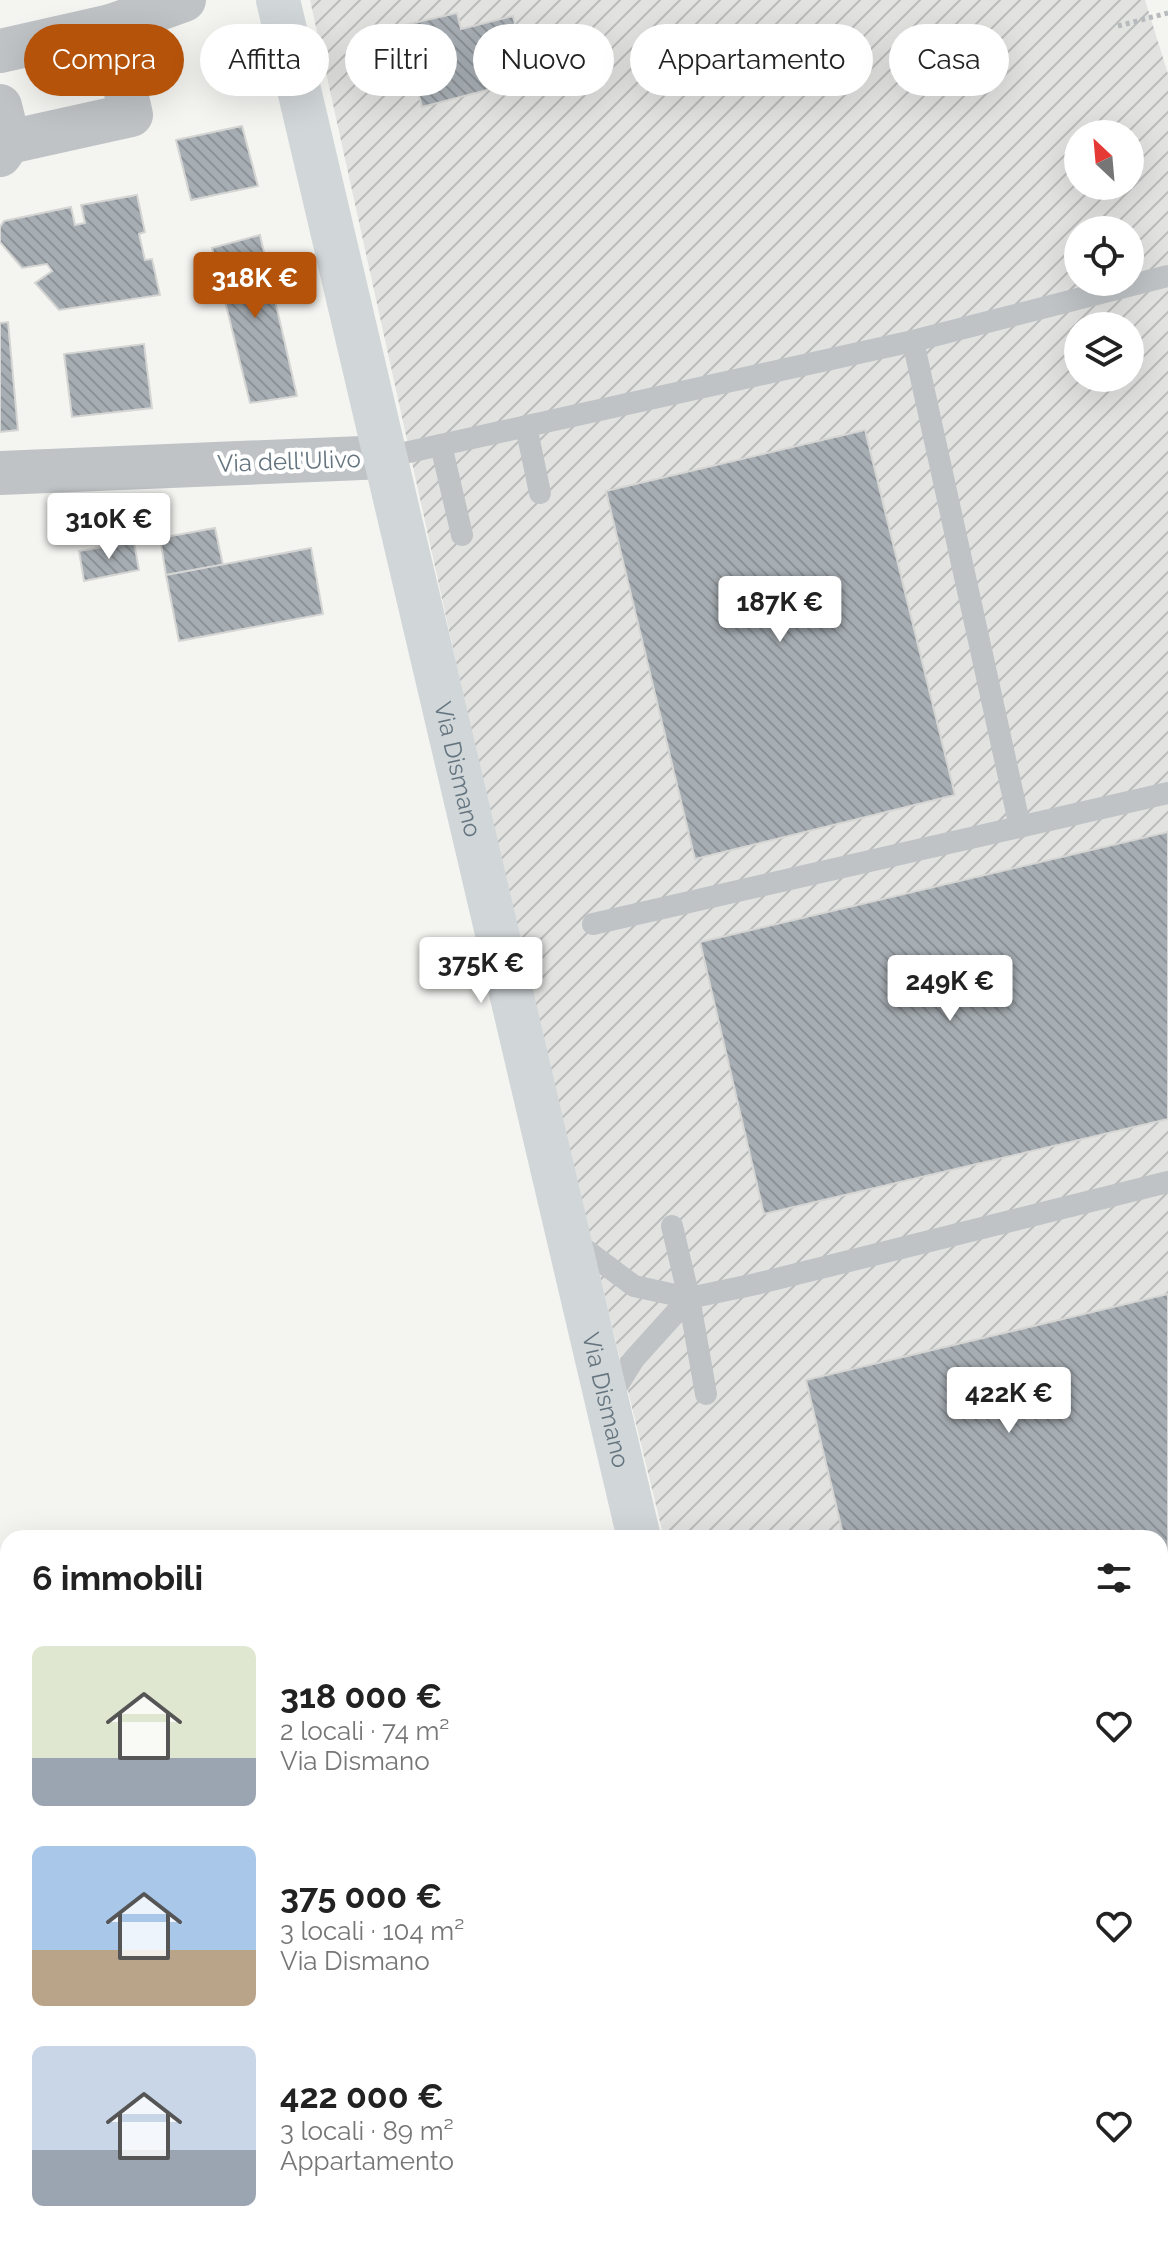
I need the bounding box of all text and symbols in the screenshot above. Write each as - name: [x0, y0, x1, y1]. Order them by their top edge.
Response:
- chip: Compra: [24, 24, 184, 96]
- chip: Affitta: [200, 24, 329, 96]
- chip: Filtri: [345, 24, 457, 96]
- chip: Nuovo: [473, 24, 614, 96]
- chip: Appartamento: [630, 24, 873, 96]
- chip: Casa: [889, 24, 1009, 96]
- north arrow: [1064, 120, 1144, 200]
- map controls: [1064, 120, 1144, 392]
- button: locate: [1064, 216, 1144, 296]
- pin: 318K €: [190, 252, 320, 320]
- text: 318K €: [211, 263, 299, 293]
- button: layers: [1064, 312, 1144, 392]
- street label: Via dell'Ulivo: [217, 444, 361, 478]
- pin: 310K €: [44, 493, 174, 561]
- text: 310K €: [65, 504, 153, 534]
- pin: 187K €: [715, 576, 845, 644]
- text: 187K €: [736, 587, 824, 617]
- street label: Via Dismano: [429, 699, 488, 840]
- pin: 375K €: [416, 937, 546, 1005]
- text: 375K €: [437, 948, 525, 978]
- pin: 249K €: [885, 955, 1015, 1023]
- text: 249K €: [906, 966, 994, 996]
- street label: Via Dismano: [577, 1329, 637, 1471]
- pin: 422K €: [944, 1367, 1074, 1435]
- text: 422K €: [965, 1378, 1053, 1408]
- icon: filters: [1092, 1556, 1136, 1600]
- text: 6 immobili: [32, 1558, 203, 1598]
- text: 318 000 €: [280, 1676, 442, 1716]
- icon: home: [96, 1678, 192, 1774]
- icon: heart: [1092, 1704, 1136, 1748]
- text: 2 locali · 74 m²: [280, 1716, 449, 1746]
- text: Via Dismano: [280, 1746, 430, 1776]
- text: 375 000 €: [280, 1876, 443, 1916]
- icon: home: [96, 1878, 192, 1974]
- icon: heart: [1092, 1904, 1136, 1948]
- text: 3 locali · 104 m²: [280, 1916, 464, 1946]
- text: Via Dismano: [280, 1946, 430, 1976]
- text: 422 000 €: [280, 2076, 444, 2116]
- icon: home: [96, 2078, 192, 2174]
- icon: heart: [1092, 2104, 1136, 2148]
- text: 3 locali · 89 m²: [280, 2116, 454, 2146]
- text: Appartamento: [280, 2146, 454, 2176]

